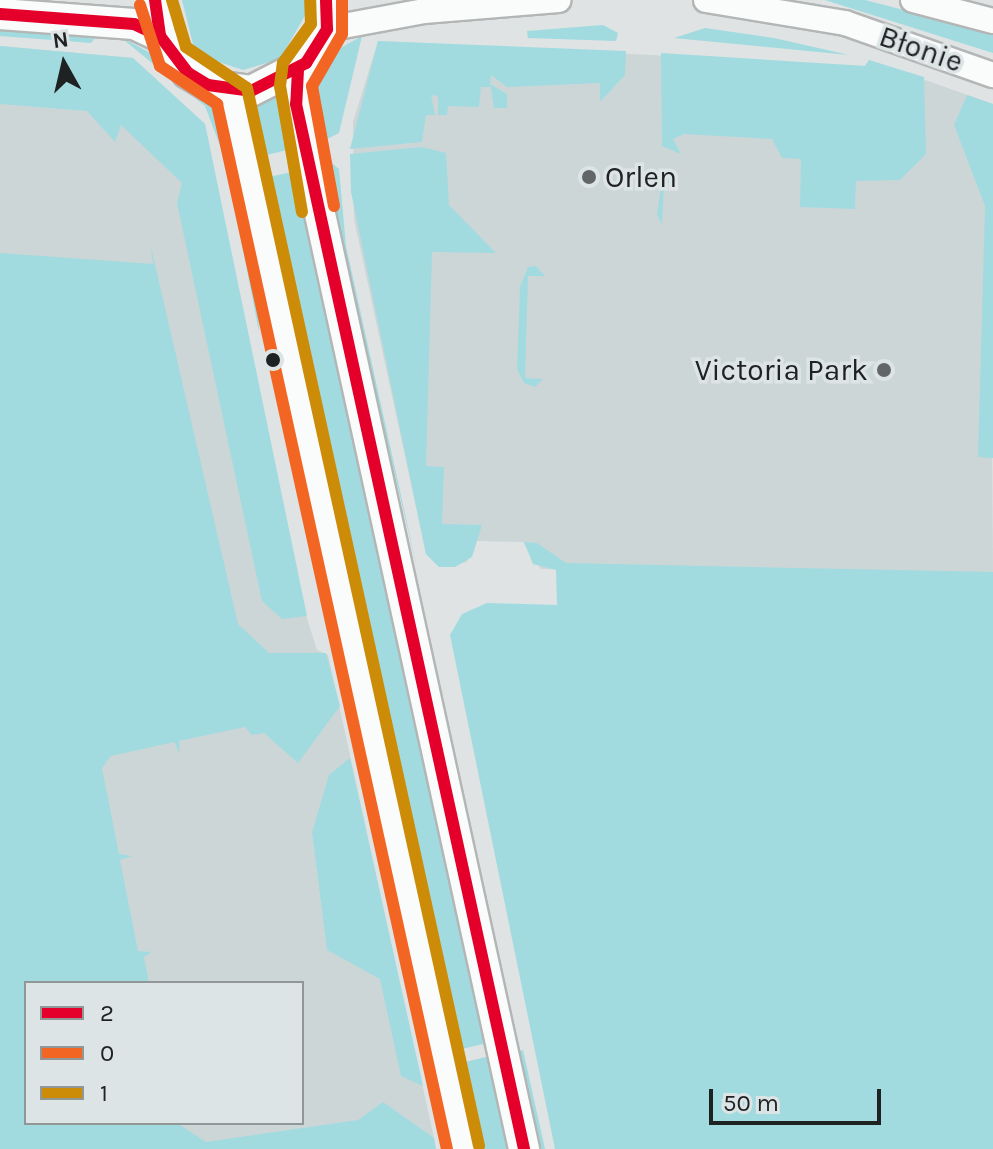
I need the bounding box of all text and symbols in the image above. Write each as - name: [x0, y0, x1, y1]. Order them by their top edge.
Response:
- street label: Błonie: [875, 18, 967, 80]
- north arrow: [24, 24, 104, 104]
- text: N: [51, 26, 70, 54]
- place label: Orlen: [605, 159, 677, 195]
- marker: Orlen: [580, 168, 598, 186]
- unlabelled marker: [265, 352, 281, 368]
- place label: Victoria Park: [695, 352, 868, 388]
- marker: Victoria Park: [875, 361, 893, 379]
- legend: [24, 981, 304, 1125]
- text: 2: [100, 999, 114, 1027]
- text: 0: [100, 1039, 114, 1067]
- scale bar: [713, 1073, 885, 1123]
- text: 1: [100, 1079, 108, 1107]
- text: 50 m: [723, 1089, 779, 1117]

